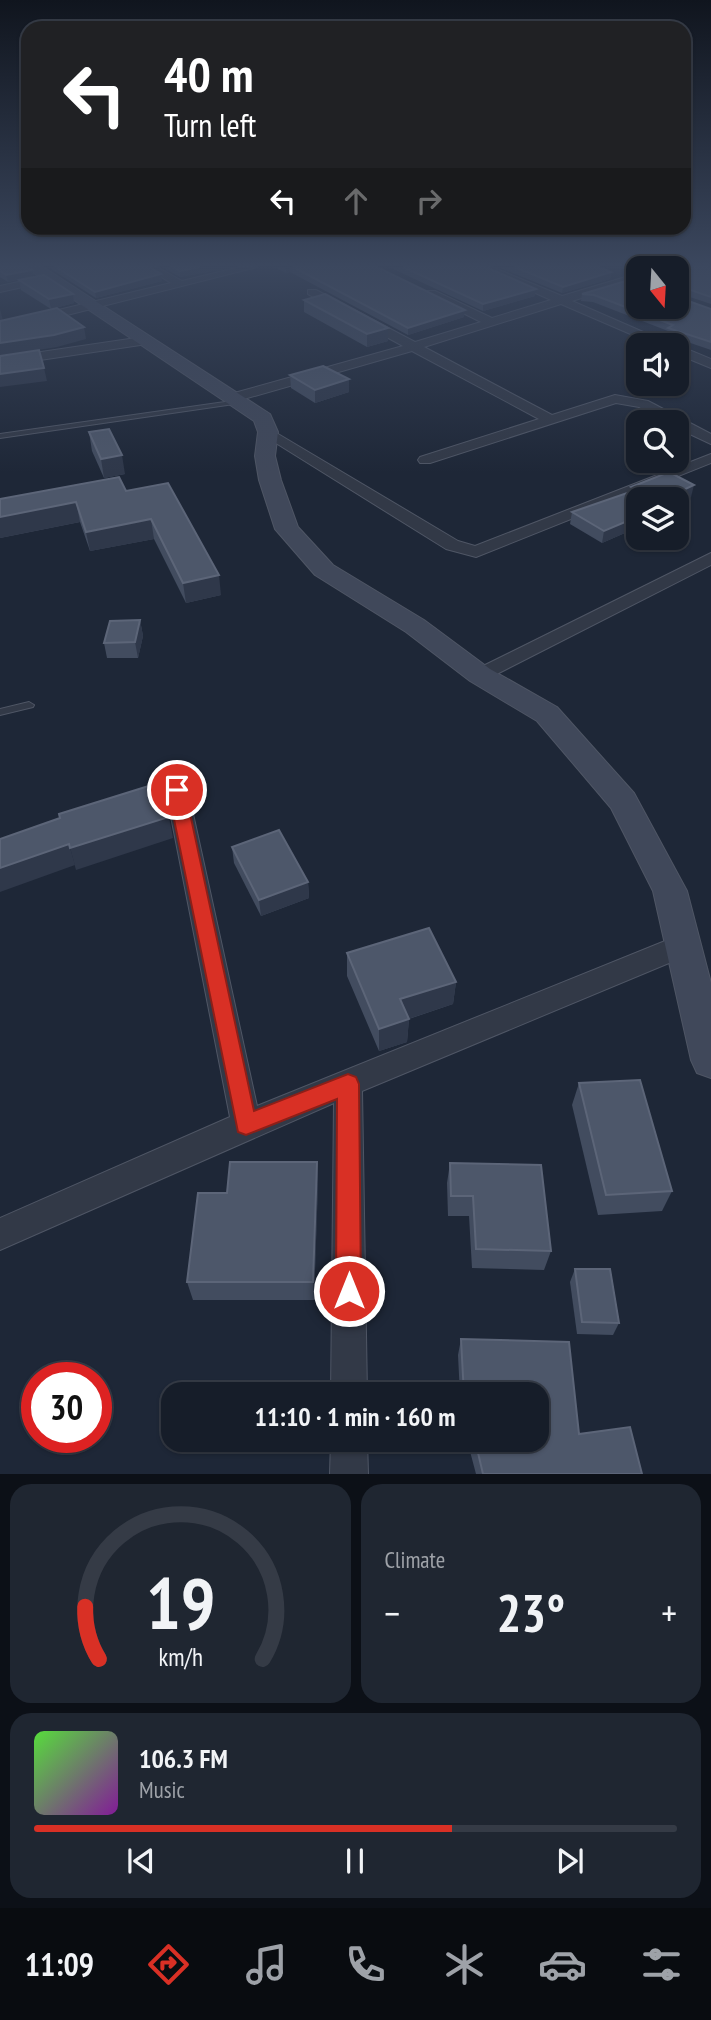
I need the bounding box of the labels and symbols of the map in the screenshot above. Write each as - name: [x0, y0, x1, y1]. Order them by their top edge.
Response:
- north arrow: [626, 256, 690, 318]
- pin: [147, 760, 207, 820]
- position arrow: [312, 1254, 386, 1328]
- speed limit sign: 30: [21, 1362, 112, 1453]

